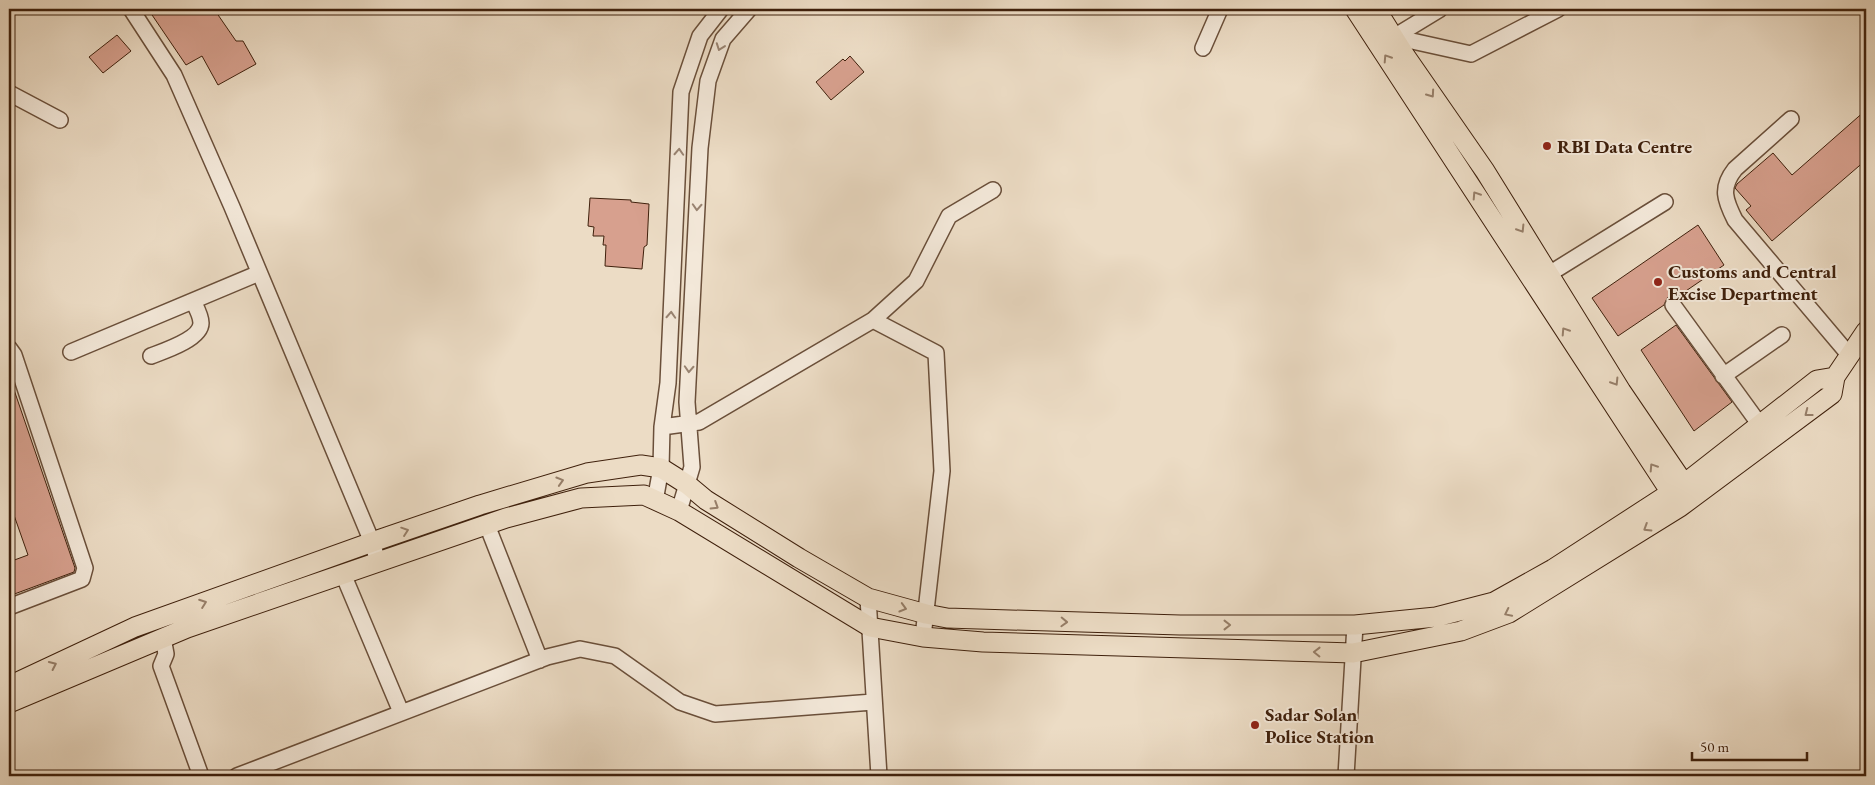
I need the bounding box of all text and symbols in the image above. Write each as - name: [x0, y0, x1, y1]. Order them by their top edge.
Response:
- one-way arrow: [716, 43, 726, 51]
- one-way arrow: [1384, 55, 1393, 64]
- one-way arrow: [1425, 88, 1434, 97]
- place label: RBI Data Centre: [1557, 134, 1692, 159]
- marker: RBI Data Centre: [1541, 140, 1553, 152]
- one-way arrow: [673, 148, 684, 156]
- one-way arrow: [1473, 191, 1482, 200]
- one-way arrow: [692, 203, 703, 211]
- one-way arrow: [1515, 223, 1524, 232]
- place label: Customs and Central Excise Department: [1668, 259, 1837, 306]
- marker: Customs and Central Excise Department: [1652, 276, 1664, 288]
- one-way arrow: [665, 310, 676, 318]
- one-way arrow: [1561, 327, 1571, 336]
- one-way arrow: [684, 366, 694, 374]
- one-way arrow: [1609, 377, 1619, 386]
- one-way arrow: [1804, 408, 1813, 417]
- one-way arrow: [1650, 463, 1660, 472]
- one-way arrow: [556, 476, 564, 486]
- one-way arrow: [710, 499, 719, 509]
- one-way arrow: [1643, 522, 1653, 531]
- one-way arrow: [401, 526, 409, 536]
- one-way arrow: [198, 599, 207, 609]
- one-way arrow: [898, 602, 907, 612]
- one-way arrow: [1505, 607, 1514, 617]
- one-way arrow: [1060, 616, 1068, 627]
- one-way arrow: [1223, 620, 1231, 630]
- one-way arrow: [1312, 647, 1320, 657]
- one-way arrow: [48, 661, 57, 672]
- place label: Sadar Solan Police Station: [1265, 702, 1375, 749]
- marker: Sadar Solan Police Station: [1249, 719, 1261, 731]
- scale bar: [1692, 730, 1808, 762]
- text: 50 m: [1700, 737, 1729, 756]

